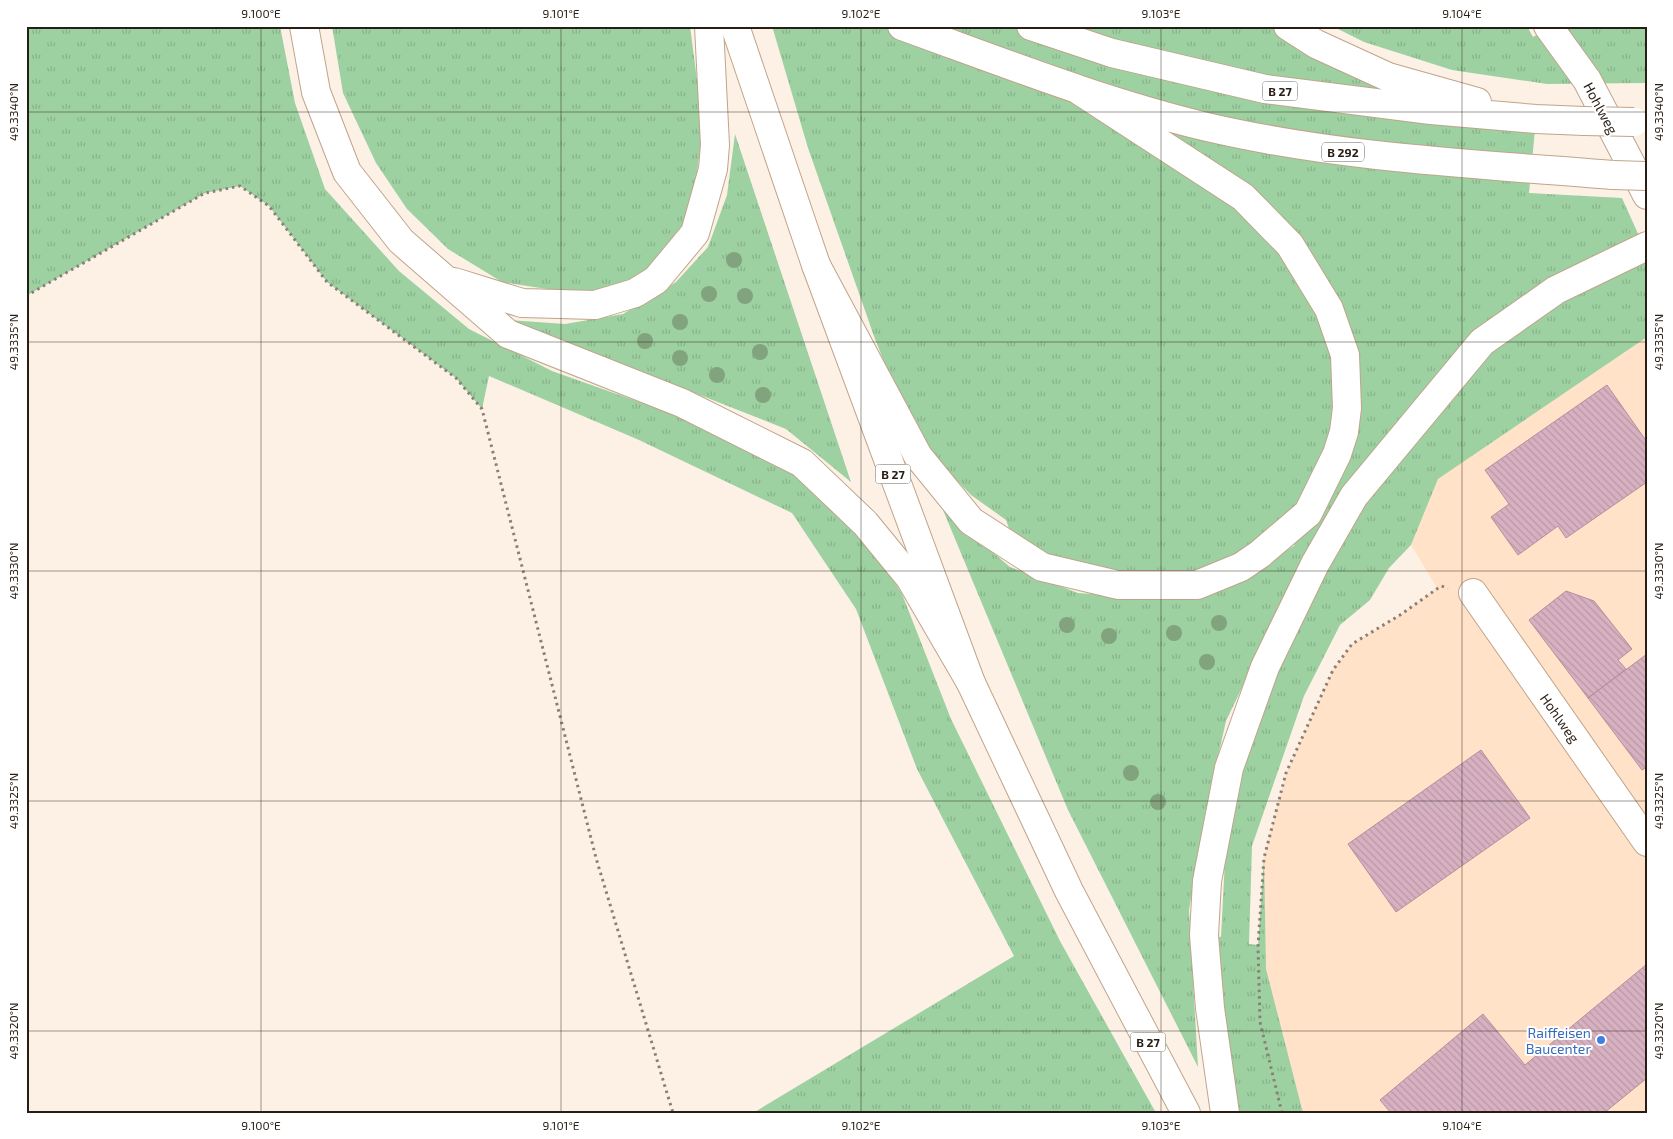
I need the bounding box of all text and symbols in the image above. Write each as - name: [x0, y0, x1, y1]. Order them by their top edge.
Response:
- text: 9.100°E: [241, 6, 281, 20]
- text: 9.101°E: [543, 6, 580, 20]
- text: 9.102°E: [842, 6, 881, 20]
- text: 9.103°E: [1142, 6, 1181, 20]
- text: 9.104°E: [1442, 6, 1482, 20]
- street label: Hohlweg: [1580, 79, 1622, 137]
- road number: B 27: [1262, 82, 1298, 100]
- text: 49.3340°N: [6, 83, 20, 141]
- text: 49.3340°N: [1651, 83, 1665, 141]
- road number: B 292: [1322, 142, 1364, 162]
- text: 49.3335°N: [6, 314, 20, 370]
- text: 49.3335°N: [1651, 314, 1665, 370]
- road number: B 27: [876, 464, 910, 484]
- text: 49.3330°N: [6, 542, 20, 600]
- text: 49.3330°N: [1651, 542, 1665, 600]
- street label: Hohlweg: [1537, 690, 1583, 746]
- text: 49.3325°N: [6, 773, 20, 829]
- text: 49.3325°N: [1651, 773, 1665, 829]
- text: 49.3320°N: [6, 1002, 20, 1060]
- text: 49.3320°N: [1651, 1002, 1665, 1060]
- place label: Raiffeisen Baucenter: [1526, 1024, 1591, 1057]
- road number: B 27: [1130, 1032, 1166, 1052]
- marker: Raiffeisen Baucenter: [1595, 1034, 1607, 1046]
- text: 9.100°E: [241, 1118, 281, 1132]
- text: 9.101°E: [543, 1118, 580, 1132]
- text: 9.102°E: [842, 1118, 881, 1132]
- text: 9.103°E: [1142, 1118, 1181, 1132]
- text: 9.104°E: [1442, 1118, 1482, 1132]

